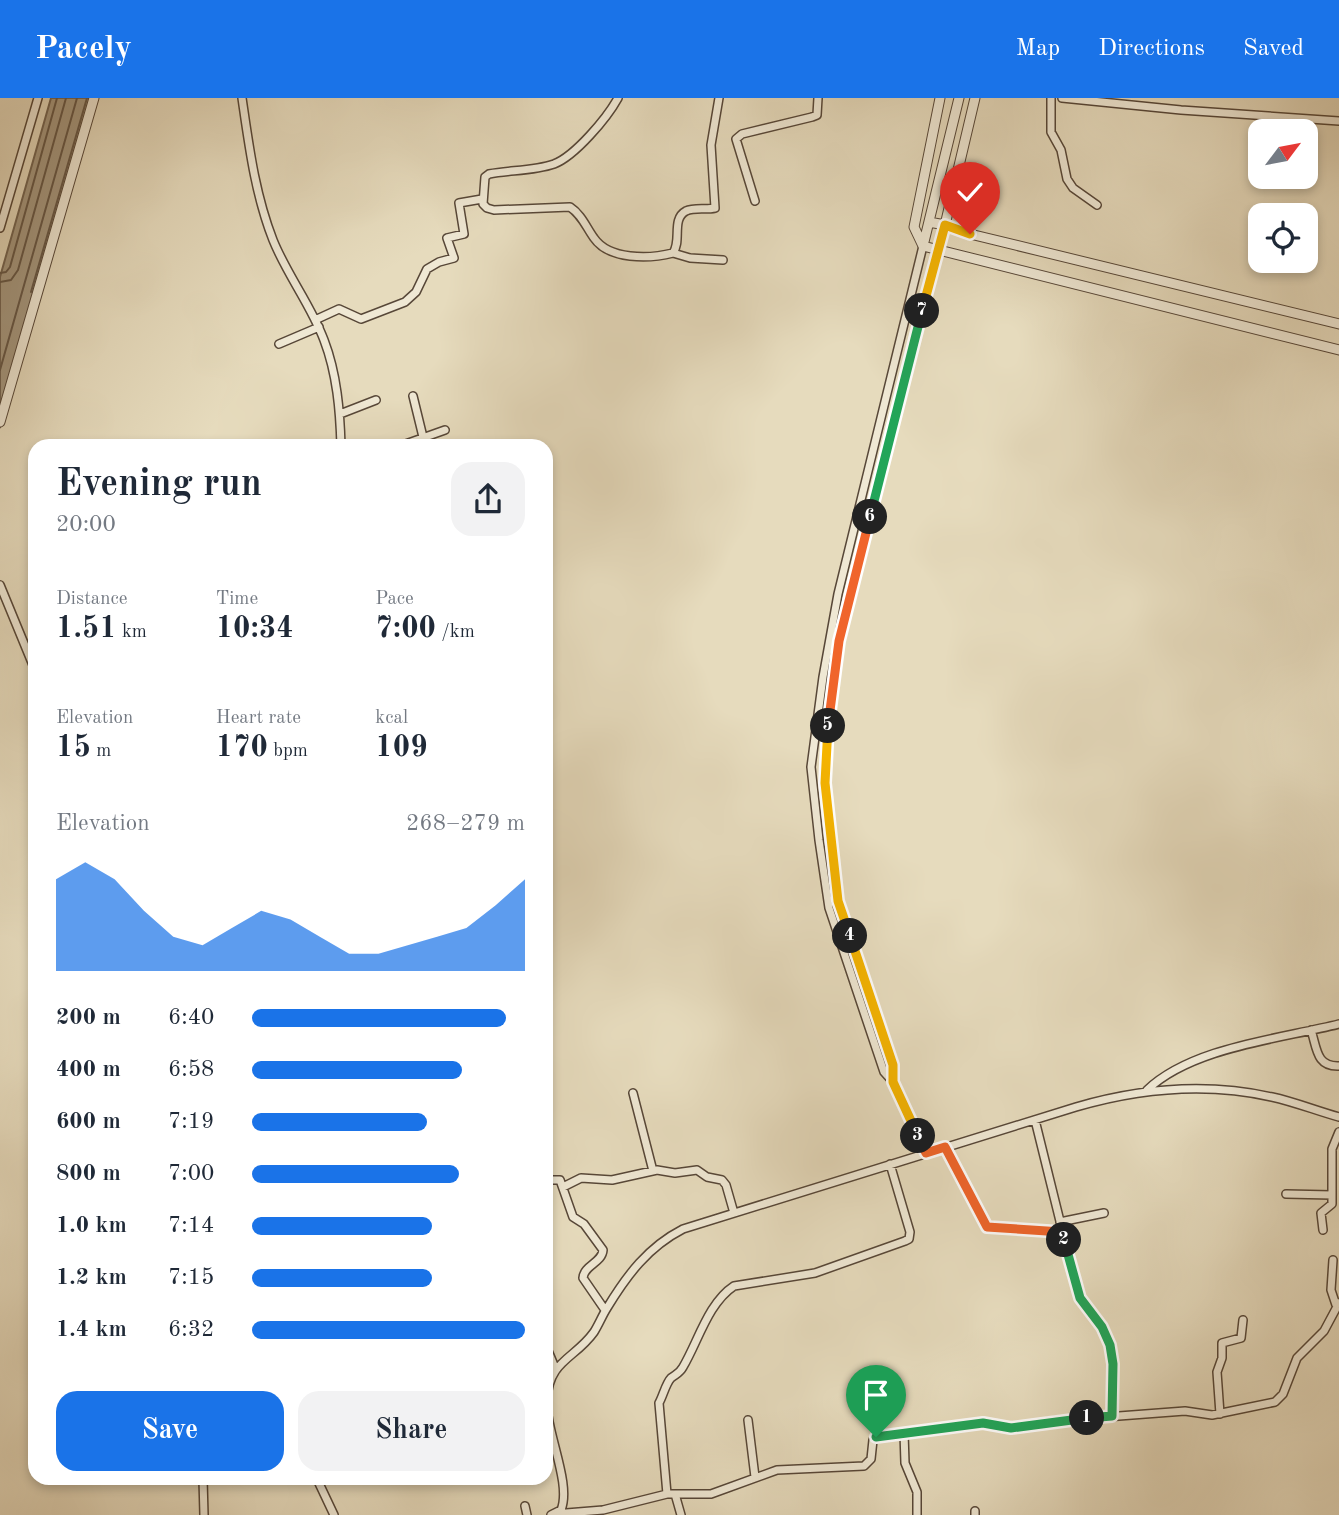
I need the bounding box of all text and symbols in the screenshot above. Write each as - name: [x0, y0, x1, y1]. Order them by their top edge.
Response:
- text: Pacely: [35, 33, 132, 66]
- text: Map: [1016, 37, 1060, 61]
- text: Directions: [1098, 37, 1205, 61]
- text: Saved: [1243, 37, 1304, 61]
- north arrow: [1248, 119, 1318, 189]
- map controls: [1248, 119, 1318, 273]
- pin: [940, 162, 1000, 234]
- icon: check: [951, 173, 989, 211]
- button: locate: [1248, 203, 1318, 273]
- pin: 7: [904, 294, 940, 328]
- text: 7: [916, 301, 927, 320]
- button: share: [451, 462, 525, 536]
- text: Evening run: [56, 466, 262, 504]
- pin: 6: [852, 500, 888, 534]
- text: 6: [864, 507, 875, 526]
- text: 20:00: [56, 513, 116, 536]
- text: Distance: [56, 590, 128, 609]
- text: Time: [216, 590, 258, 609]
- text: Pace: [375, 590, 414, 609]
- text: 1.51: [56, 614, 117, 644]
- text: 10:34: [216, 614, 294, 644]
- text: 7:00: [375, 614, 436, 644]
- text: km: [117, 623, 147, 642]
- text: /km: [436, 623, 475, 642]
- pin: 5: [810, 708, 846, 744]
- text: Elevation: [56, 709, 133, 728]
- text: Heart rate: [216, 709, 301, 728]
- text: kcal: [375, 709, 408, 728]
- text: 5: [822, 716, 833, 735]
- text: 15: [56, 733, 91, 763]
- text: 170: [216, 733, 268, 763]
- text: 109: [375, 733, 428, 763]
- text: m: [91, 742, 111, 761]
- text: bpm: [268, 742, 308, 761]
- text: Elevation: [56, 812, 150, 835]
- text: 268–279 m: [406, 812, 525, 835]
- pin: 4: [832, 918, 868, 954]
- text: 4: [844, 926, 855, 945]
- text: 200 m: [56, 1006, 121, 1029]
- text: 6:40: [168, 1006, 214, 1029]
- text: 400 m: [56, 1058, 121, 1081]
- text: 6:58: [168, 1058, 214, 1081]
- text: 600 m: [56, 1110, 121, 1133]
- text: 7:19: [168, 1110, 214, 1133]
- pin: 3: [900, 1118, 936, 1154]
- text: 3: [912, 1126, 923, 1145]
- text: 800 m: [56, 1162, 121, 1185]
- text: 7:00: [168, 1162, 214, 1185]
- text: 1.0 km: [56, 1214, 127, 1237]
- text: 7:14: [168, 1214, 214, 1237]
- pin: 2: [1046, 1222, 1082, 1258]
- text: 2: [1058, 1230, 1069, 1249]
- text: 1.2 km: [56, 1266, 127, 1289]
- text: 7:15: [168, 1266, 214, 1289]
- text: 1.4 km: [56, 1318, 127, 1341]
- text: 6:32: [168, 1318, 214, 1341]
- pin: [846, 1365, 906, 1437]
- icon: arrive: [857, 1376, 895, 1414]
- button: Save: [56, 1391, 284, 1471]
- button: Share: [298, 1391, 525, 1471]
- pin: 1: [1070, 1400, 1104, 1436]
- text: 1: [1081, 1408, 1092, 1427]

